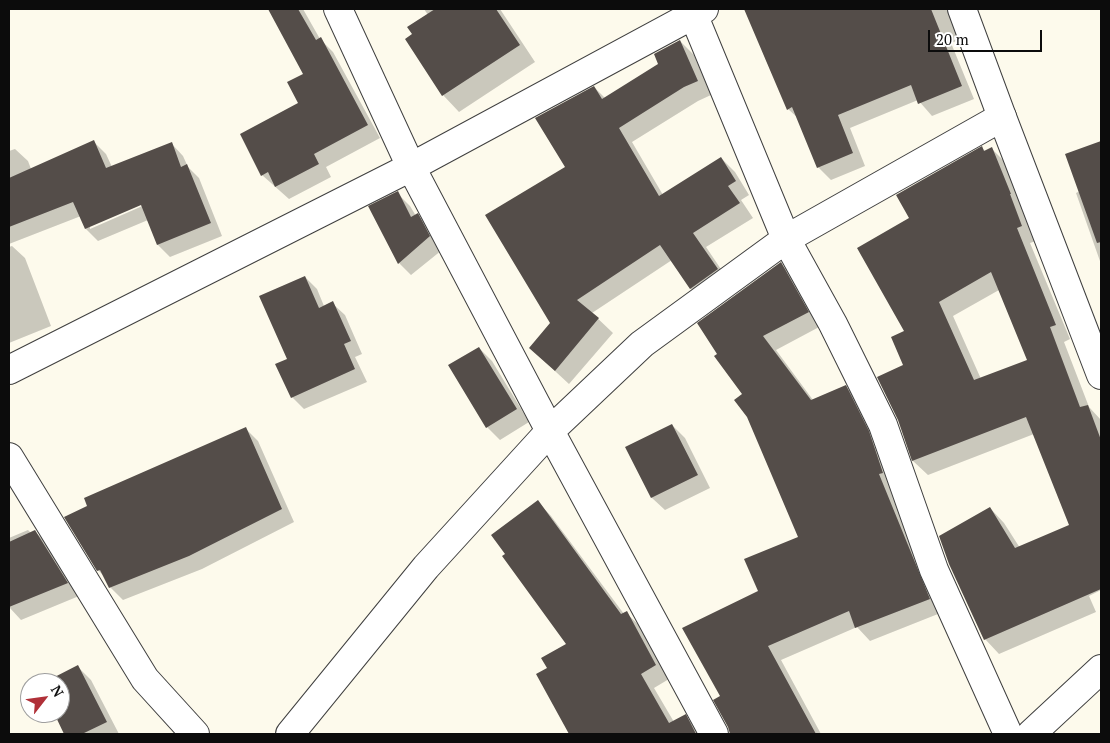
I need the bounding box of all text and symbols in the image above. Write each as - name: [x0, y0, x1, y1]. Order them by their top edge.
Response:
- scale bar: [930, 20, 1044, 52]
- text: 20 m: [936, 29, 969, 49]
- north arrow: [20, 673, 70, 723]
- text: N: [47, 681, 68, 700]

